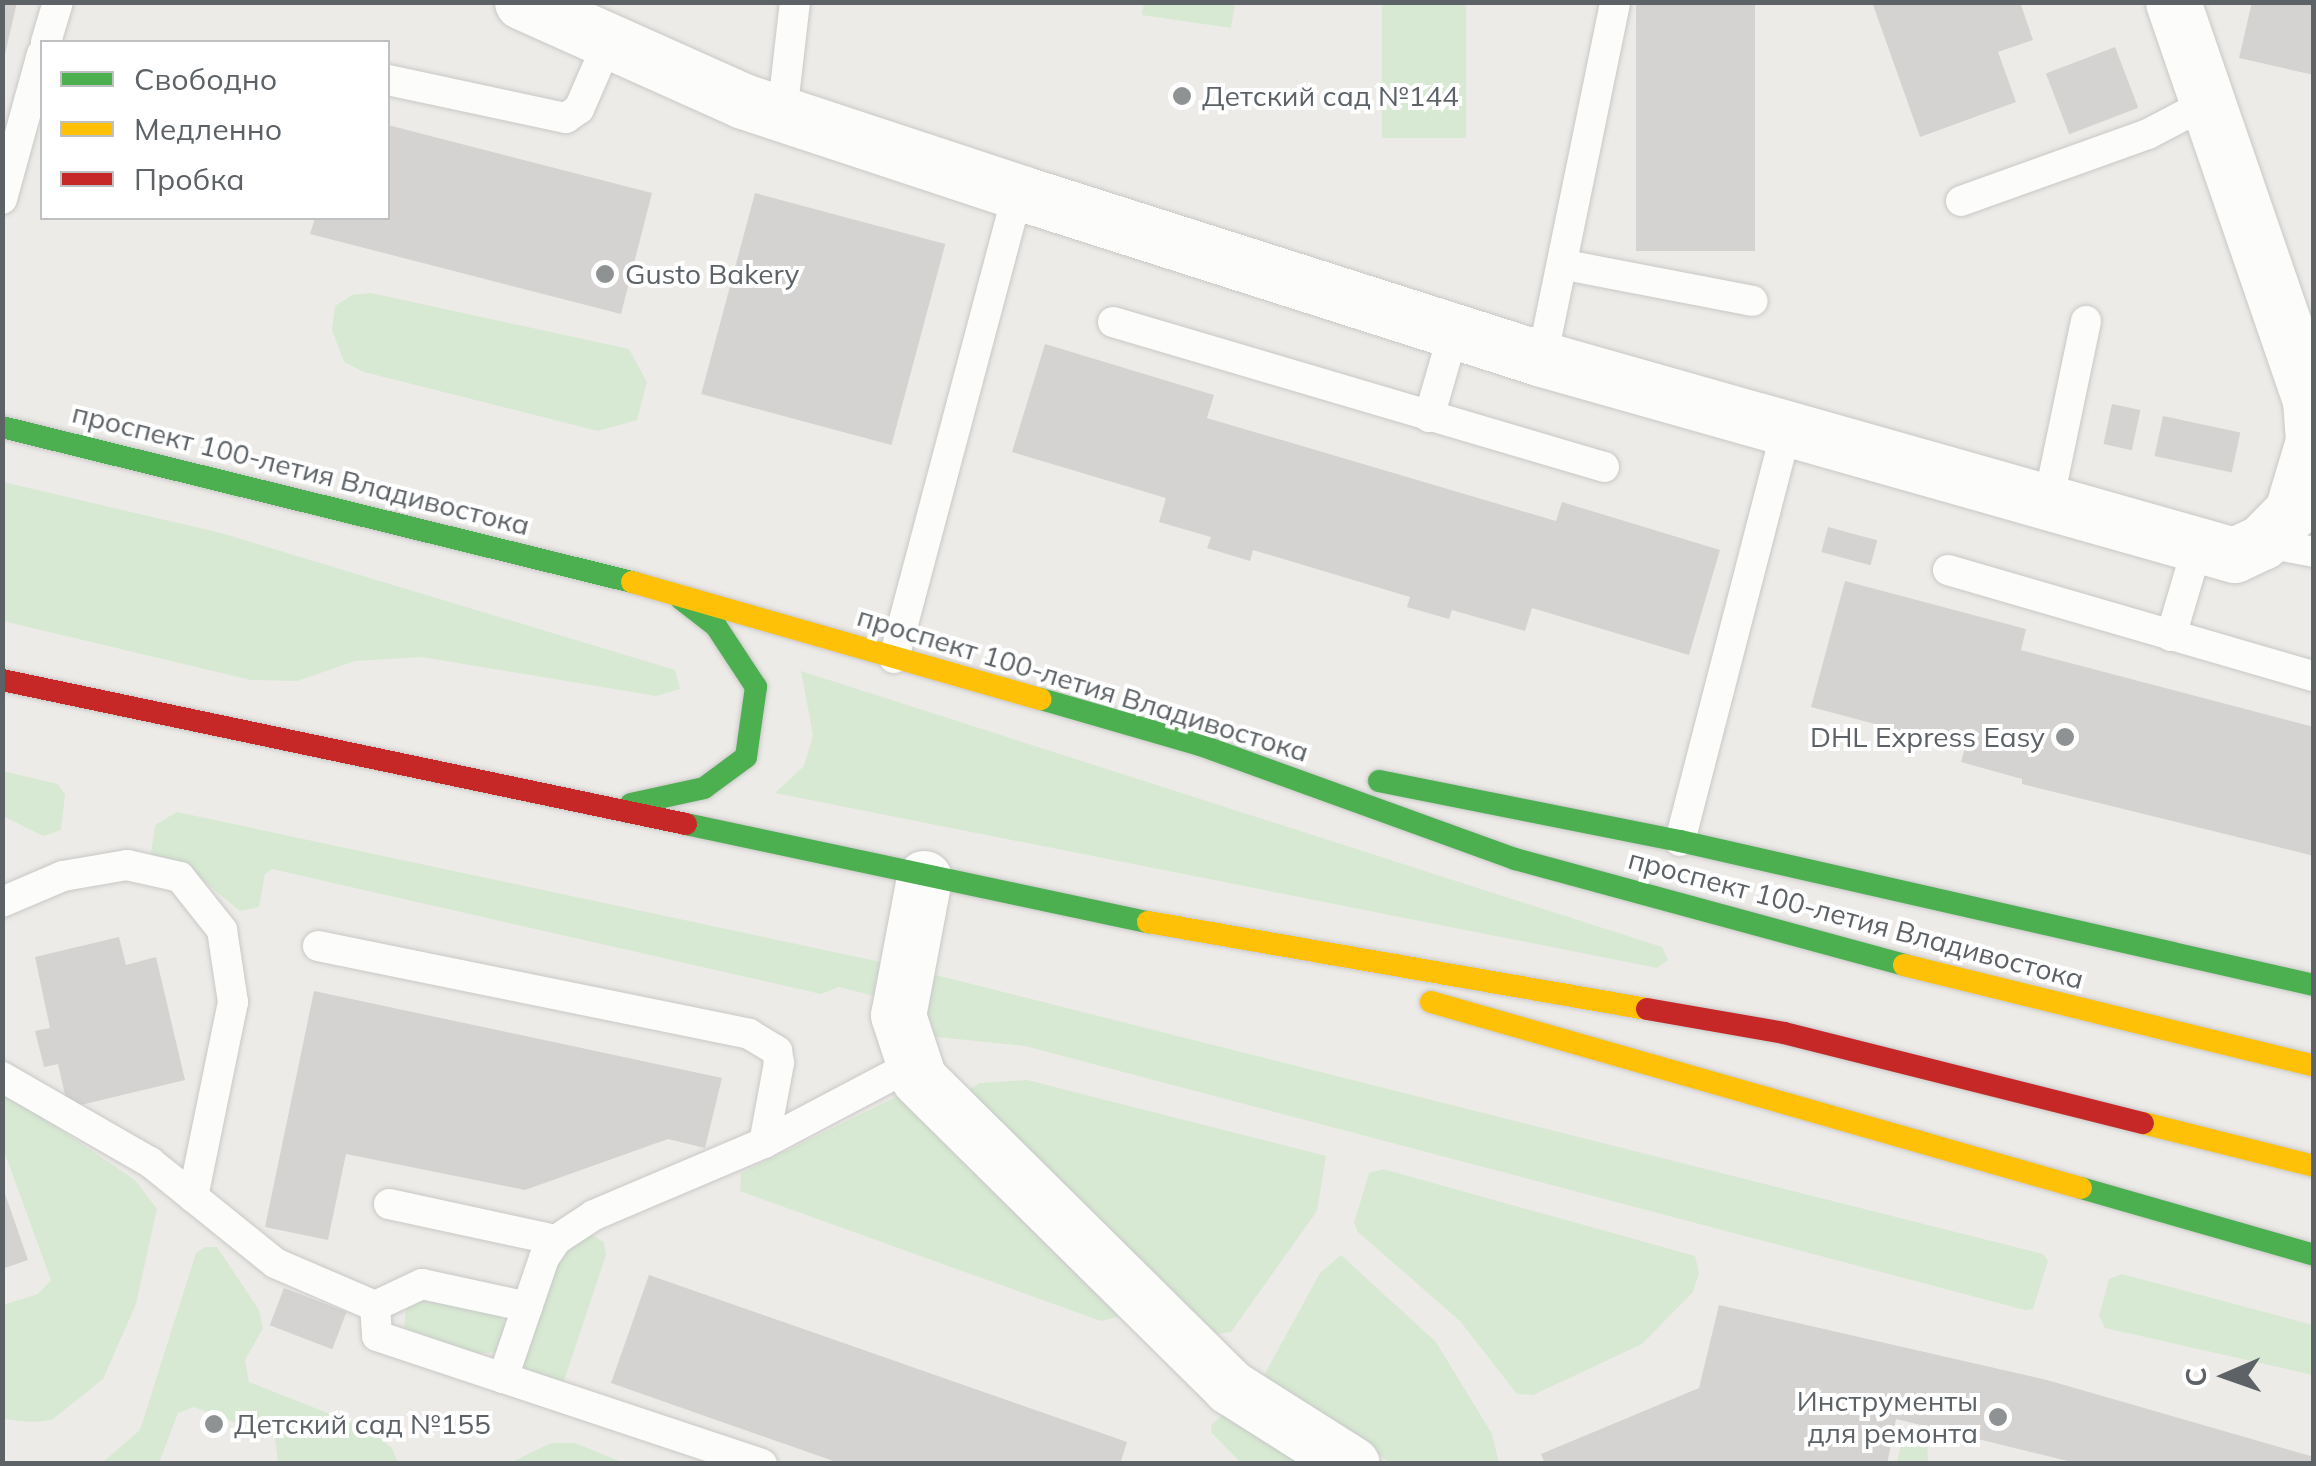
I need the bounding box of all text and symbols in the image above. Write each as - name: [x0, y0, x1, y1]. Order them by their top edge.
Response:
- legend: [40, 40, 390, 220]
- text: Свободно: [134, 60, 277, 98]
- place label: Детский сад №144: [1202, 79, 1459, 113]
- marker: Детский сад №144: [1171, 85, 1193, 107]
- text: Медленно: [134, 110, 282, 148]
- text: Пробка: [134, 160, 245, 198]
- place label: Gusto Bakery: [625, 257, 799, 291]
- marker: Gusto Bakery: [594, 263, 616, 285]
- street label: проспект 100-летия Владивостока: [69, 396, 533, 542]
- street label: проспект 100-летия Владивостока: [853, 599, 1313, 769]
- place label: DHL Express Easy: [1810, 720, 2045, 754]
- marker: DHL Express Easy: [2054, 726, 2076, 748]
- street label: проспект 100-летия Владивостока: [1625, 842, 2087, 996]
- north arrow: [2176, 1326, 2276, 1426]
- text: С: [2178, 1367, 2213, 1387]
- place label: Инструменты для ремонта: [1797, 1384, 1978, 1450]
- marker: Инструменты для ремонта: [1987, 1406, 2009, 1428]
- place label: Детский сад №155: [234, 1407, 491, 1441]
- marker: Детский сад №155: [203, 1413, 225, 1435]

